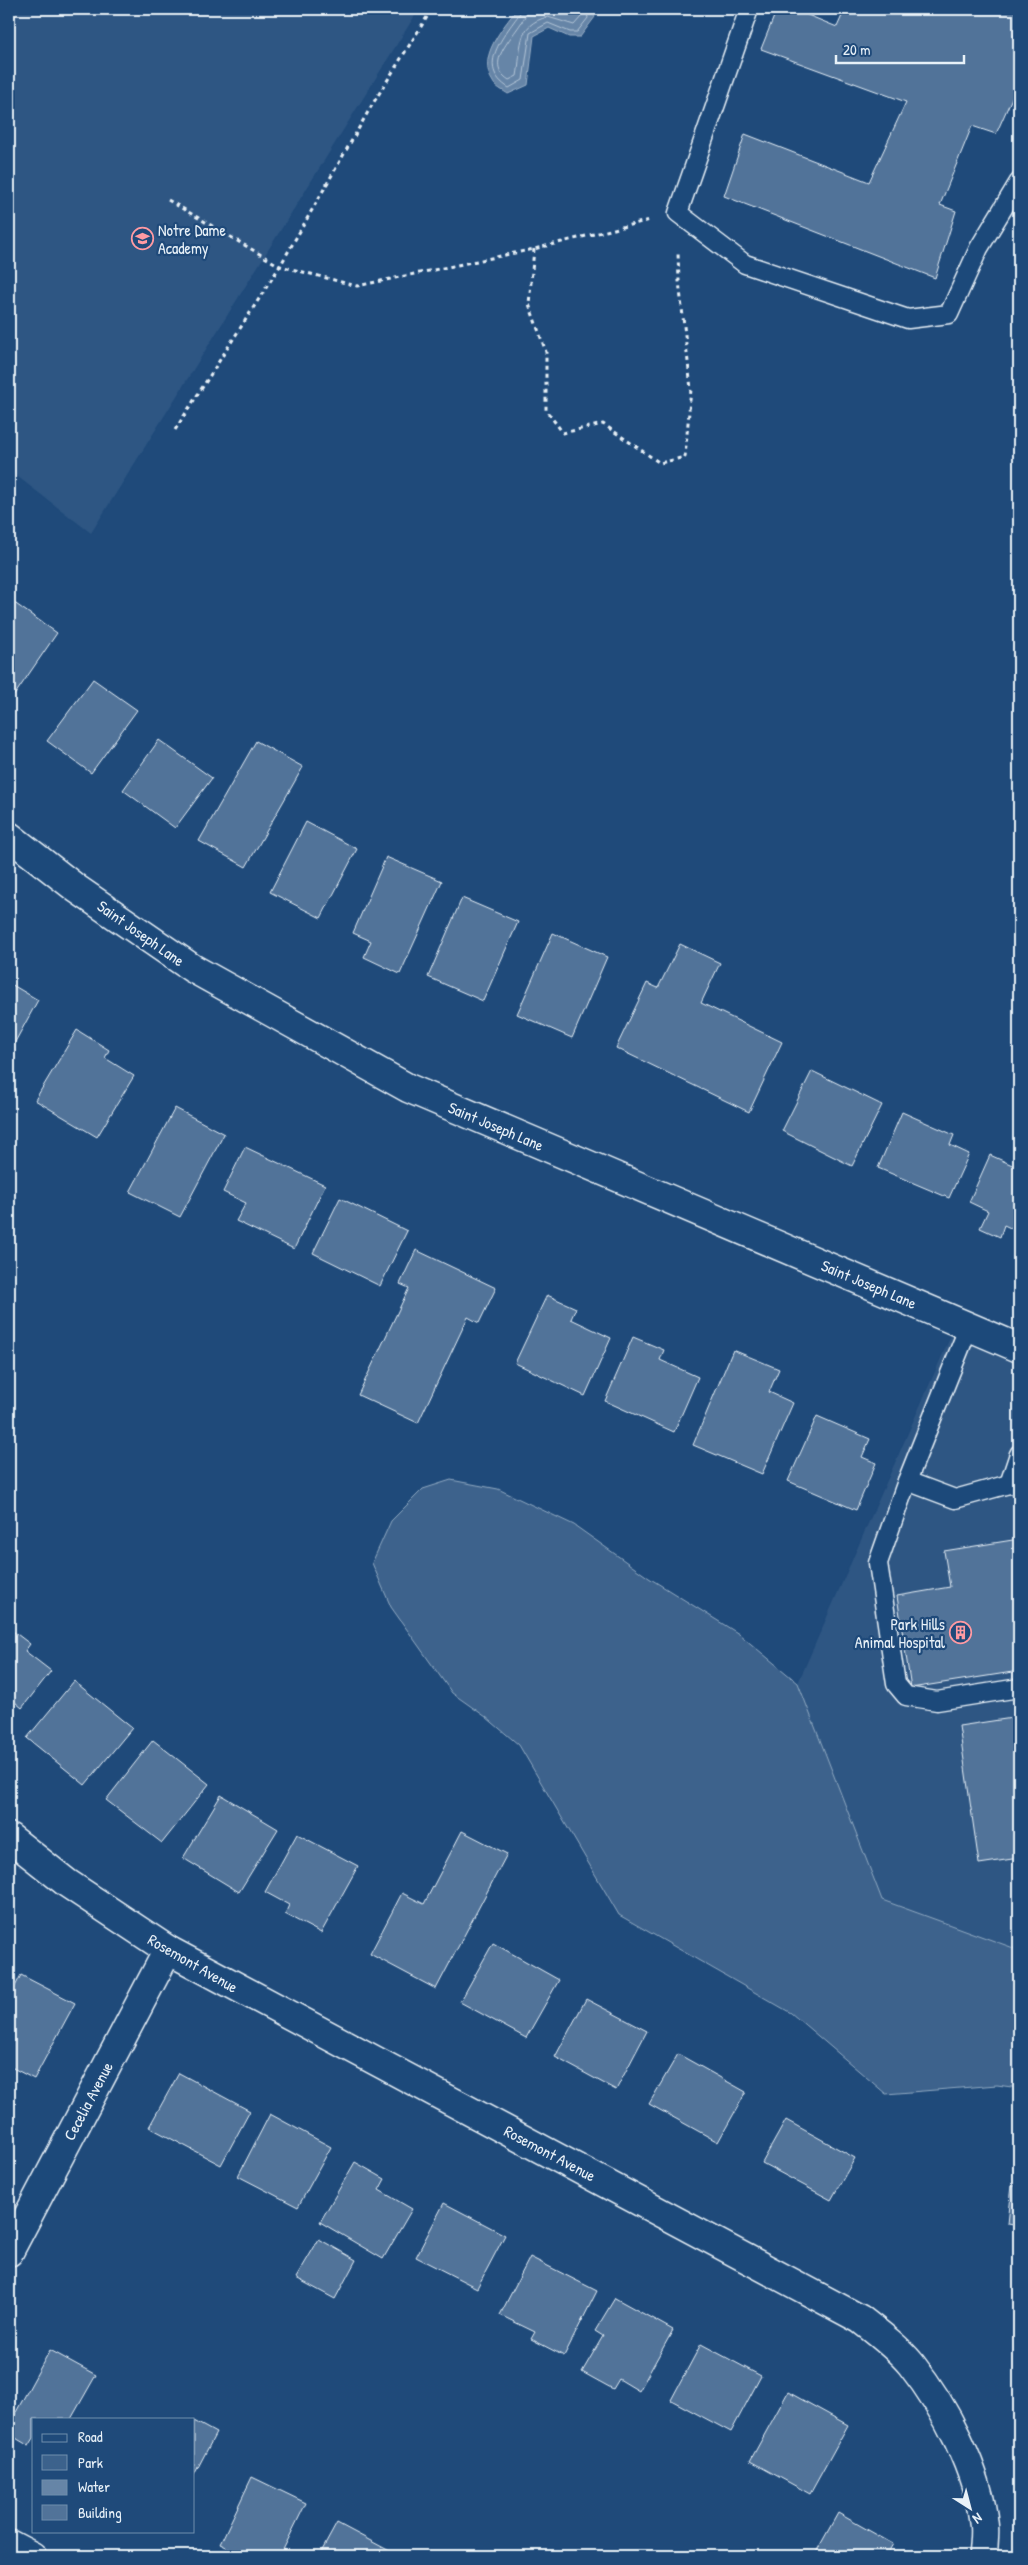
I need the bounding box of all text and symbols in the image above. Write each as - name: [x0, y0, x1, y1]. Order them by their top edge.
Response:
- scale bar: [836, 32, 963, 64]
- text: 20 m: [843, 39, 870, 60]
- place label: Notre Dame Academy: [158, 219, 226, 259]
- school or university icon: Notre Dame Academy: [130, 227, 154, 251]
- street label: Saint Joseph Lane: [93, 895, 189, 972]
- street label: Saint Joseph Lane: [445, 1096, 548, 1156]
- street label: Saint Joseph Lane: [818, 1254, 921, 1314]
- place label: Park Hills Animal Hospital: [855, 1613, 946, 1653]
- building icon: Park Hills Animal Hospital: [949, 1621, 973, 1645]
- street label: Rosemont Avenue: [144, 1928, 243, 1998]
- street label: Cecelia Avenue: [58, 2057, 118, 2144]
- street label: Rosemont Avenue: [500, 2120, 600, 2187]
- legend: [32, 2418, 195, 2532]
- text: Road: [78, 2426, 103, 2447]
- text: Park: [78, 2452, 103, 2473]
- text: Water: [78, 2476, 110, 2497]
- north arrow: [946, 2482, 996, 2532]
- text: Building: [78, 2502, 122, 2523]
- text: N: [969, 2509, 987, 2529]

